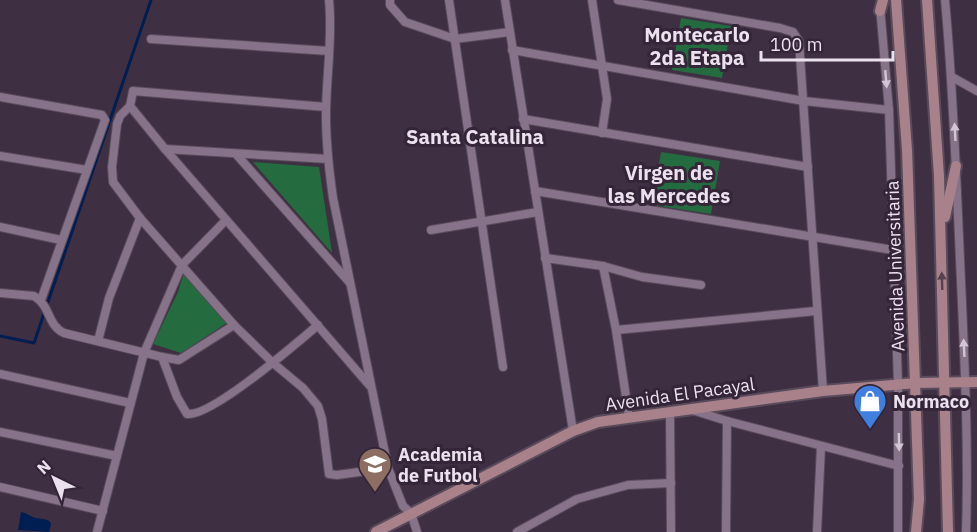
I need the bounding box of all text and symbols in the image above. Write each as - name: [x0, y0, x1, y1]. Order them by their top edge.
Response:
- district label: Montecarlo 2da Etapa: [644, 21, 750, 71]
- scale bar: [761, 24, 893, 62]
- text: 100 m: [770, 33, 822, 56]
- one-way arrow: [881, 70, 891, 89]
- one-way arrow: [950, 122, 959, 141]
- district label: Santa Catalina: [406, 123, 544, 150]
- district label: Virgen de las Mercedes: [608, 159, 730, 209]
- street label: Avenida Universitaria: [881, 180, 909, 352]
- one-way arrow: [938, 272, 947, 291]
- one-way arrow: [959, 338, 968, 357]
- street label: Avenida El Pacayal: [604, 372, 756, 416]
- shop icon: Normaco: [852, 383, 888, 430]
- place label: Normaco: [893, 390, 969, 413]
- one-way arrow: [894, 432, 903, 451]
- place label: Academia de Futbol: [398, 443, 482, 487]
- school or university icon: Academia de Futbol: [357, 446, 393, 493]
- north arrow: [24, 448, 84, 508]
- text: N: [33, 456, 55, 478]

